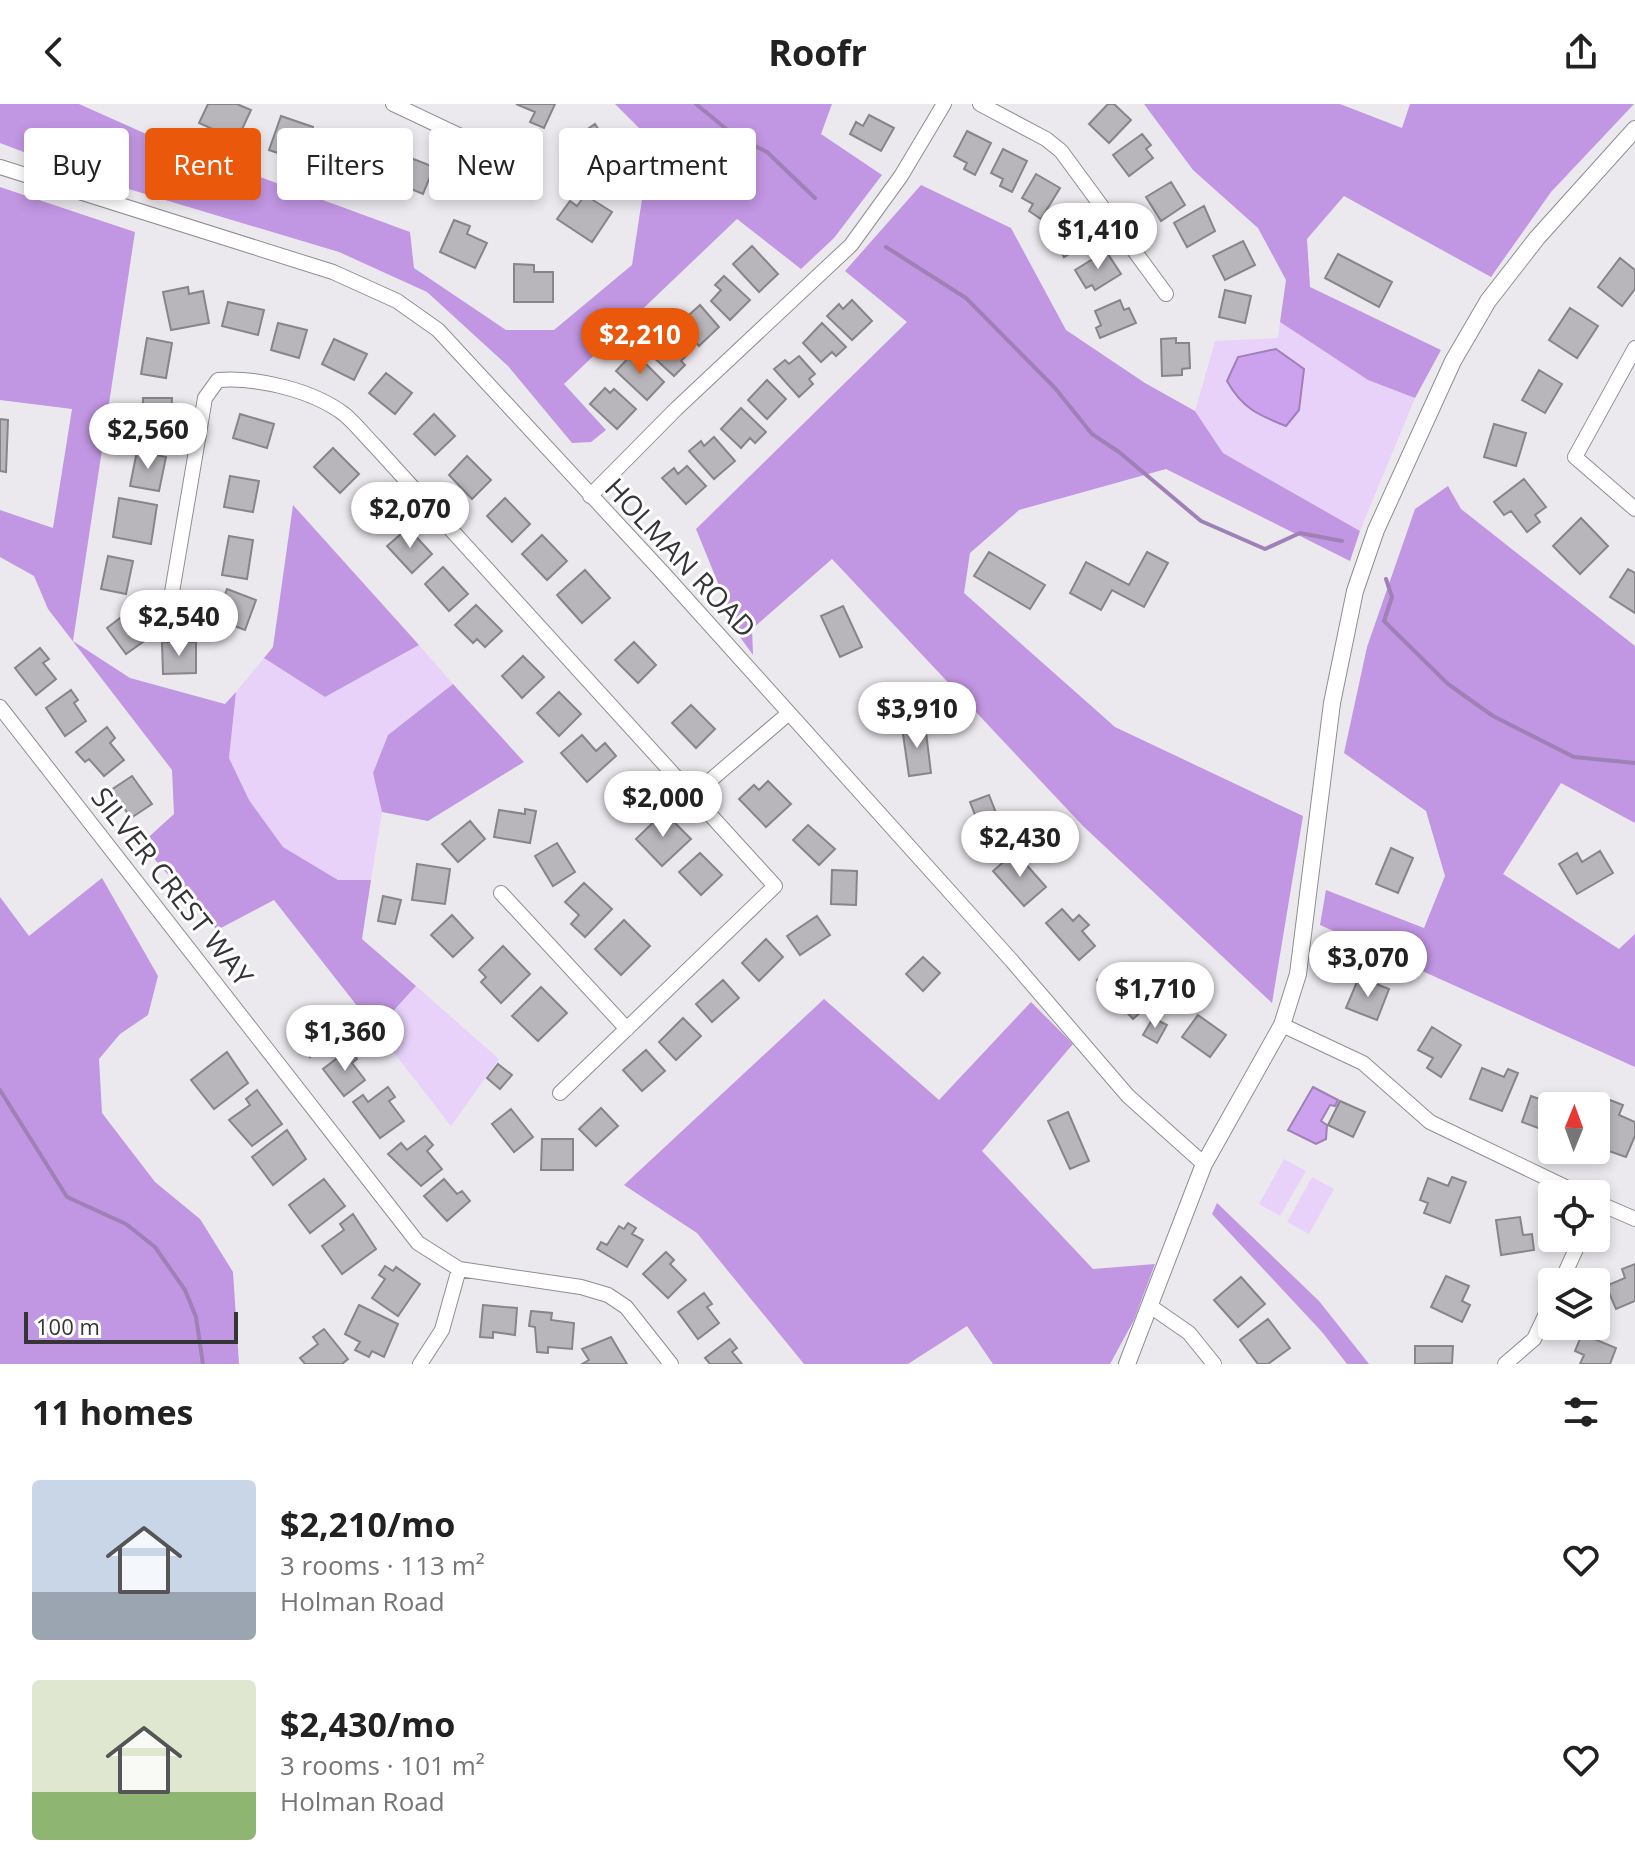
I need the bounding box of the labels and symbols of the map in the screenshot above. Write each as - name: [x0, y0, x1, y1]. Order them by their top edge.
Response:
- pin: $1,410: [1033, 203, 1163, 271]
- pin: $2,210: [575, 308, 705, 376]
- pin: $2,560: [83, 403, 213, 471]
- street label: HOLMAN ROAD: [597, 469, 765, 645]
- pin: $2,070: [345, 482, 475, 550]
- pin: $2,540: [114, 590, 244, 658]
- pin: $3,910: [852, 682, 982, 750]
- pin: $2,000: [598, 771, 728, 839]
- street label: SILVER CREST WAY: [83, 779, 263, 993]
- pin: $2,430: [955, 811, 1085, 879]
- pin: $3,070: [1303, 931, 1433, 999]
- pin: $1,710: [1090, 962, 1220, 1030]
- pin: $1,360: [280, 1005, 410, 1073]
- north arrow: [1538, 1092, 1610, 1164]
- scale bar: [24, 1308, 238, 1344]

